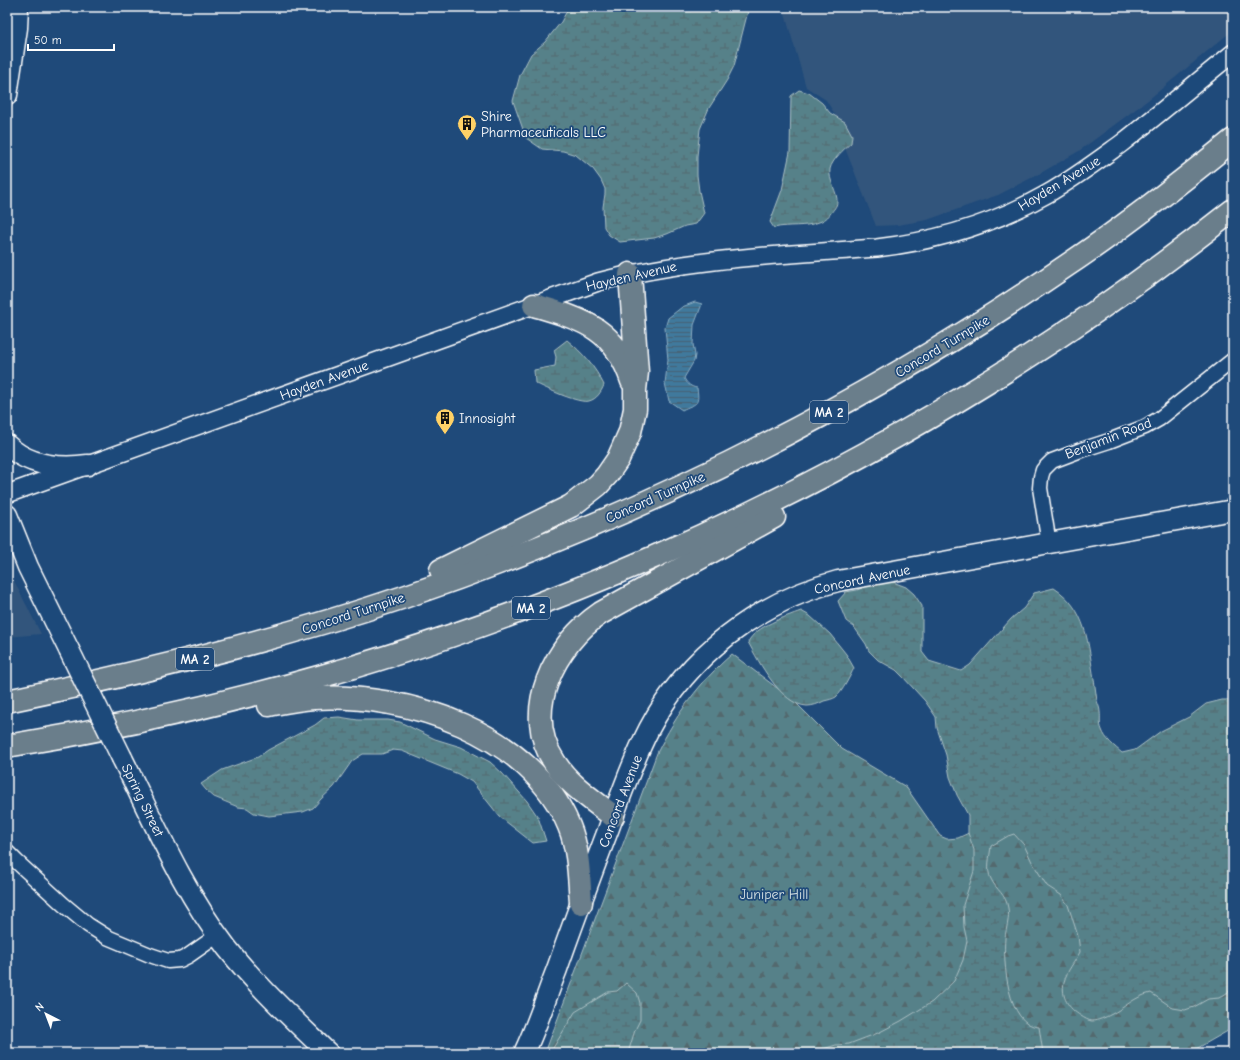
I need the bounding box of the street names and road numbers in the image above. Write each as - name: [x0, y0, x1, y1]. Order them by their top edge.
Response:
- street label: Hayden Avenue: [1015, 152, 1103, 215]
- street label: Hayden Avenue: [584, 258, 678, 295]
- street label: Concord Turnpike: [892, 312, 993, 381]
- street label: Hayden Avenue: [278, 357, 371, 404]
- road number: MA 2: [810, 401, 848, 423]
- street label: Benjamin Road: [1062, 414, 1154, 463]
- street label: Concord Turnpike: [603, 468, 708, 527]
- street label: Concord Avenue: [813, 561, 912, 598]
- street label: Concord Turnpike: [300, 589, 407, 638]
- road number: MA 2: [512, 597, 550, 619]
- road number: MA 2: [176, 648, 214, 670]
- street label: Concord Avenue: [595, 752, 646, 850]
- street label: Spring Street: [118, 761, 168, 840]

